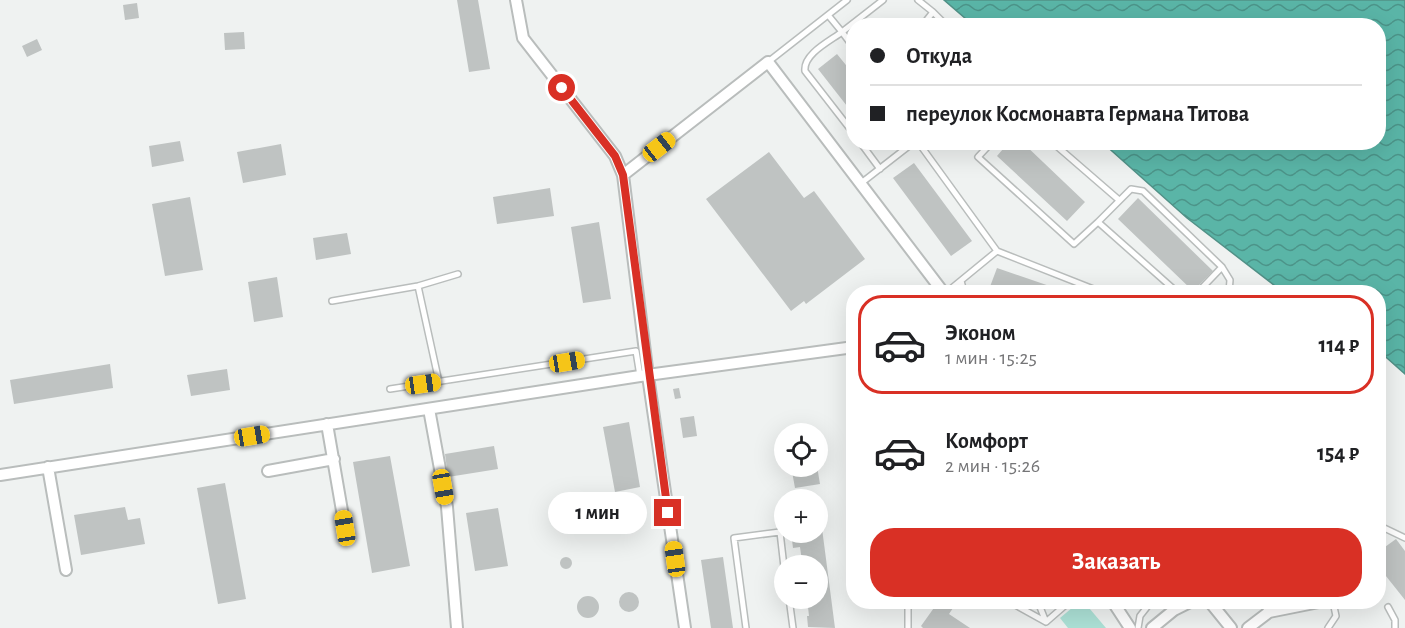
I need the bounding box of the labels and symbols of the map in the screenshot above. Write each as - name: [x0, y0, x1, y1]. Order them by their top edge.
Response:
- route start: [548, 74, 575, 101]
- car: [639, 129, 679, 165]
- car: [548, 350, 586, 374]
- car: [404, 373, 442, 395]
- car: [233, 424, 271, 448]
- car: [431, 468, 455, 506]
- callout: 1 мин: [548, 492, 647, 534]
- route end: [654, 499, 681, 526]
- car: [333, 509, 357, 547]
- car: [664, 540, 686, 578]

